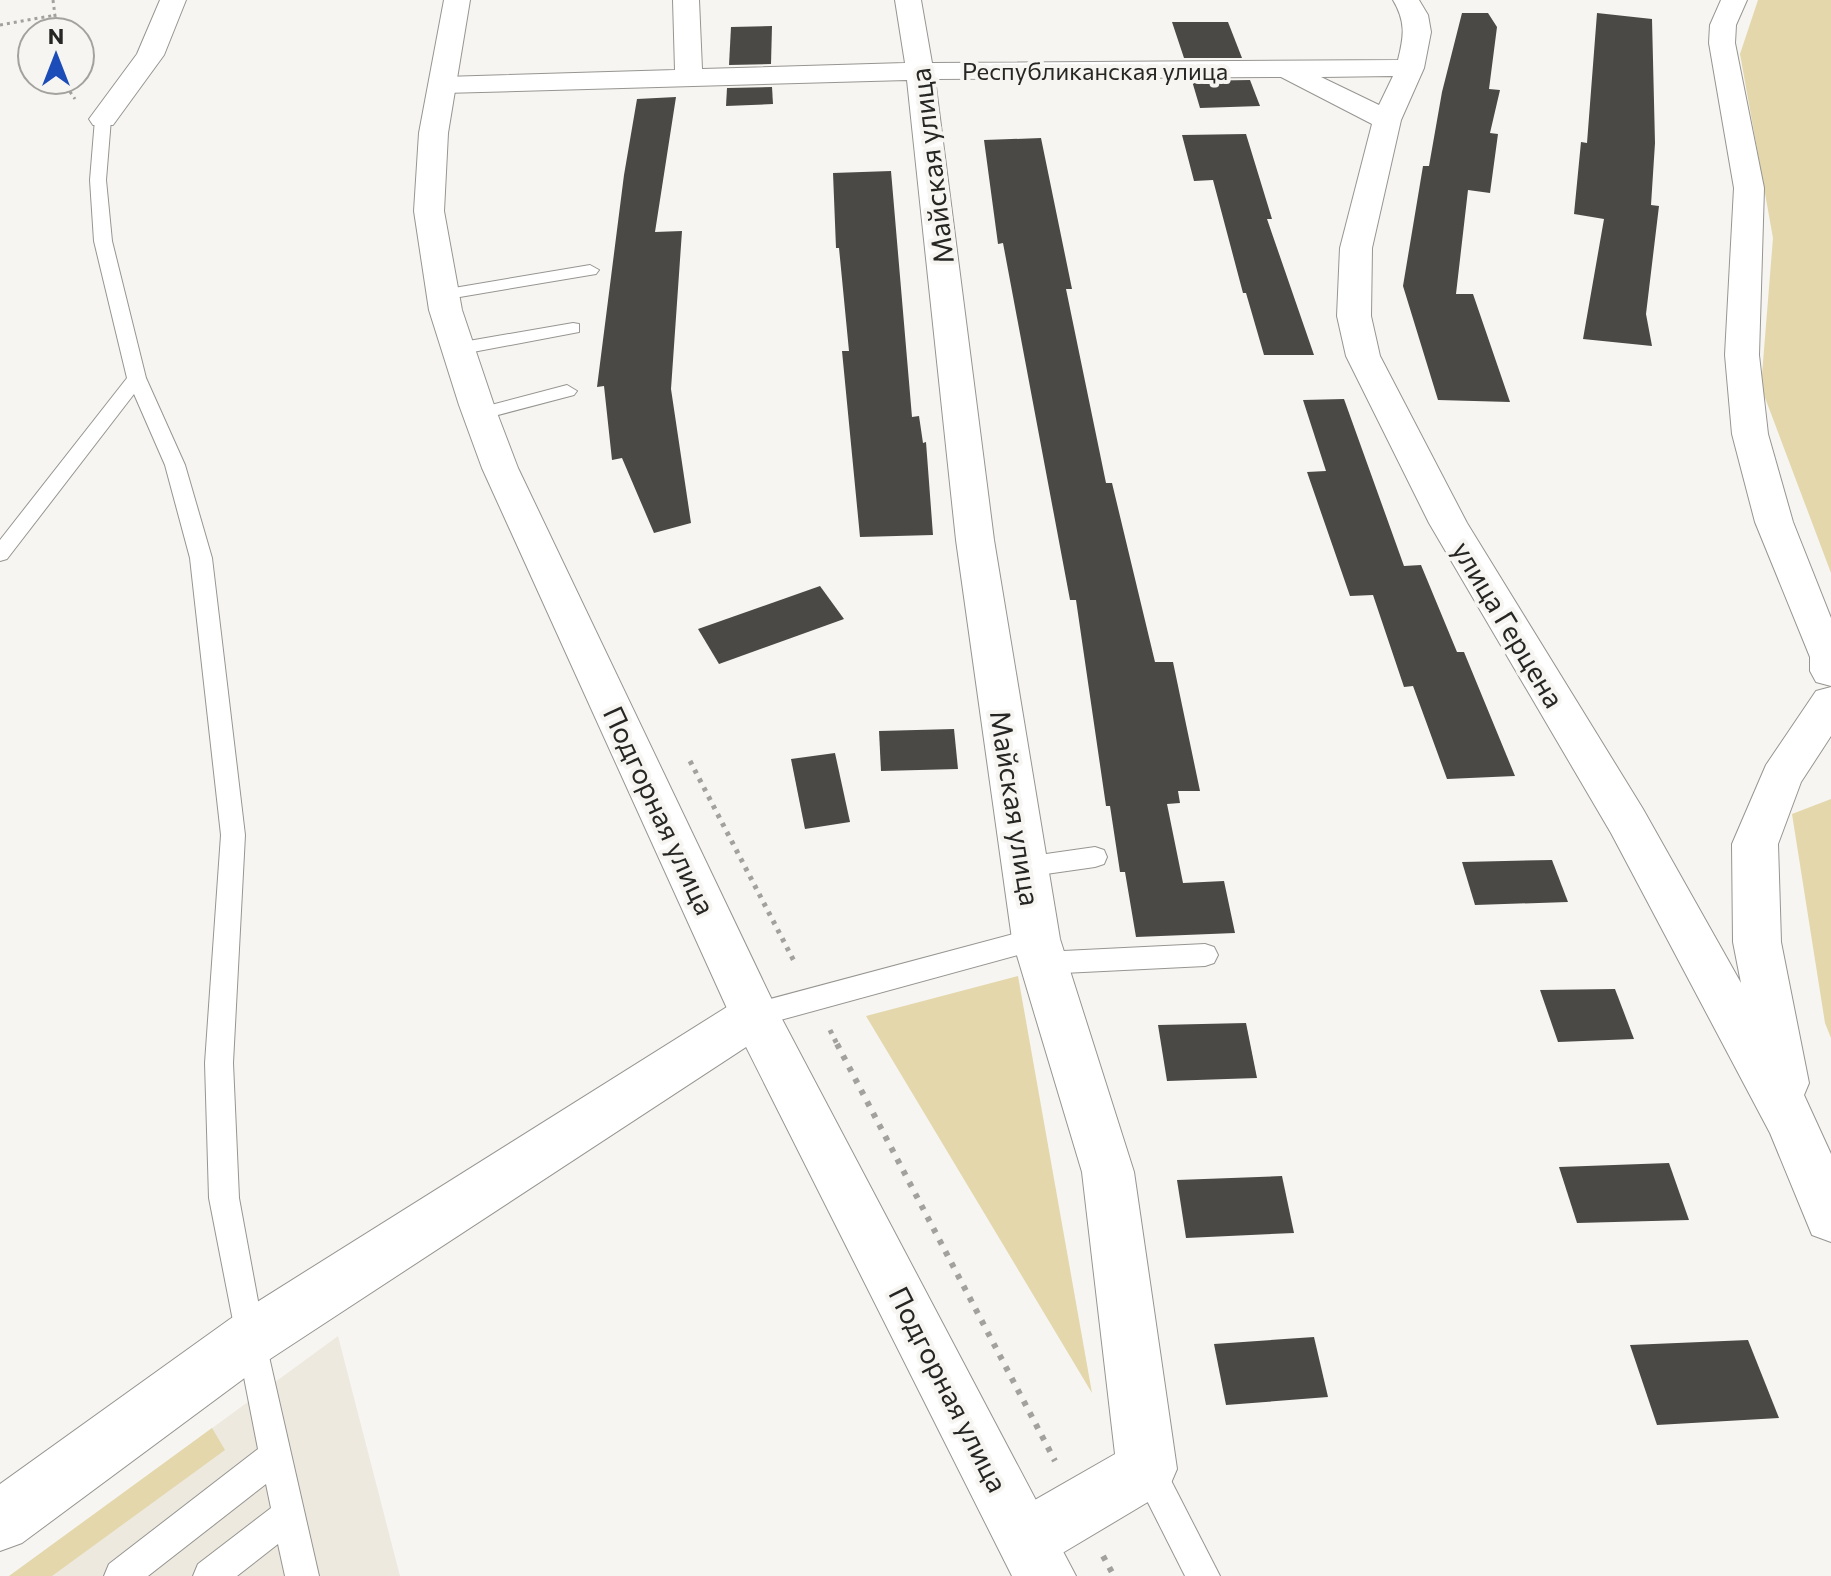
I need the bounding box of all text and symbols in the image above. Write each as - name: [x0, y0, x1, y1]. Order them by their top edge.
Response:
- north arrow: [16, 16, 96, 96]
- text: N: [48, 22, 64, 49]
- street label: Республиканская улица: [962, 56, 1228, 85]
- street label: Майская улица: [902, 66, 960, 266]
- street label: улица Герцена: [1446, 535, 1572, 713]
- street label: Подгорная улица: [597, 700, 723, 920]
- street label: Майская улица: [984, 708, 1048, 908]
- street label: Подгорная улица: [883, 1281, 1015, 1497]

